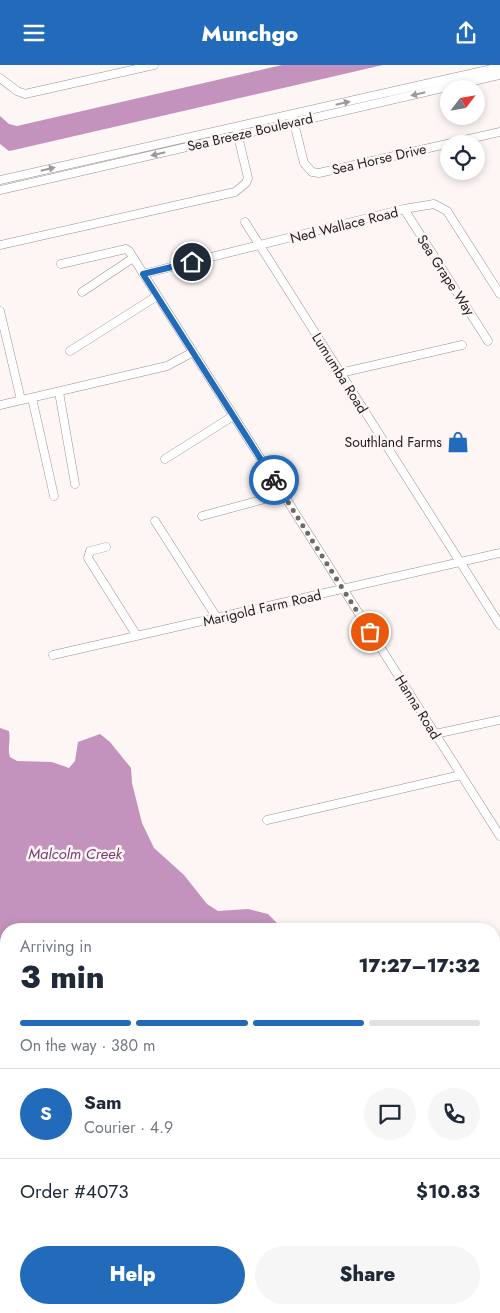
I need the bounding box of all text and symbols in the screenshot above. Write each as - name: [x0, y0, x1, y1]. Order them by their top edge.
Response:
- text: Munchgo: [202, 17, 298, 49]
- icon: menu: [20, 19, 48, 47]
- icon: share: [452, 19, 480, 47]
- north arrow: [440, 80, 485, 125]
- map controls: [440, 80, 485, 180]
- one-way arrow: [411, 90, 426, 98]
- one-way arrow: [335, 99, 350, 107]
- street label: Sea Breeze Boulevard: [185, 108, 315, 156]
- button: locate: [440, 135, 485, 180]
- street label: Sea Horse Drive: [330, 138, 428, 180]
- one-way arrow: [149, 150, 165, 158]
- one-way arrow: [40, 165, 56, 173]
- street label: Ned Wallace Road: [288, 202, 400, 248]
- street label: Sea Grape Way: [412, 231, 480, 320]
- pin: [171, 241, 213, 283]
- icon: home: [178, 248, 206, 276]
- street label: Lumumba Road: [307, 329, 373, 417]
- shop icon: Southland Farms: [445, 429, 471, 455]
- place label: Southland Farms: [344, 432, 442, 452]
- courier: [249, 455, 299, 505]
- icon: bike: [260, 466, 288, 494]
- street label: Marigold Farm Road: [201, 585, 323, 631]
- pin: [349, 611, 391, 653]
- icon: bag: [356, 618, 384, 646]
- street label: Hanna Road: [390, 671, 446, 743]
- water label: Malcolm Creek: [28, 843, 122, 865]
- text: Arriving in: [20, 935, 92, 958]
- text: 17:27–17:32: [359, 952, 480, 979]
- text: 3 min: [20, 954, 105, 1000]
- text: On the way · 380 m: [20, 1034, 155, 1057]
- button: chat: [364, 1088, 416, 1140]
- button: phone: [428, 1088, 480, 1140]
- text: Sam: [84, 1089, 122, 1116]
- text: S: [40, 1100, 52, 1127]
- text: Courier · 4.9: [84, 1116, 173, 1139]
- text: Order #4073: [20, 1178, 129, 1205]
- text: $10.83: [416, 1178, 480, 1205]
- button: Help: [20, 1246, 245, 1304]
- button: Share: [255, 1246, 480, 1304]

